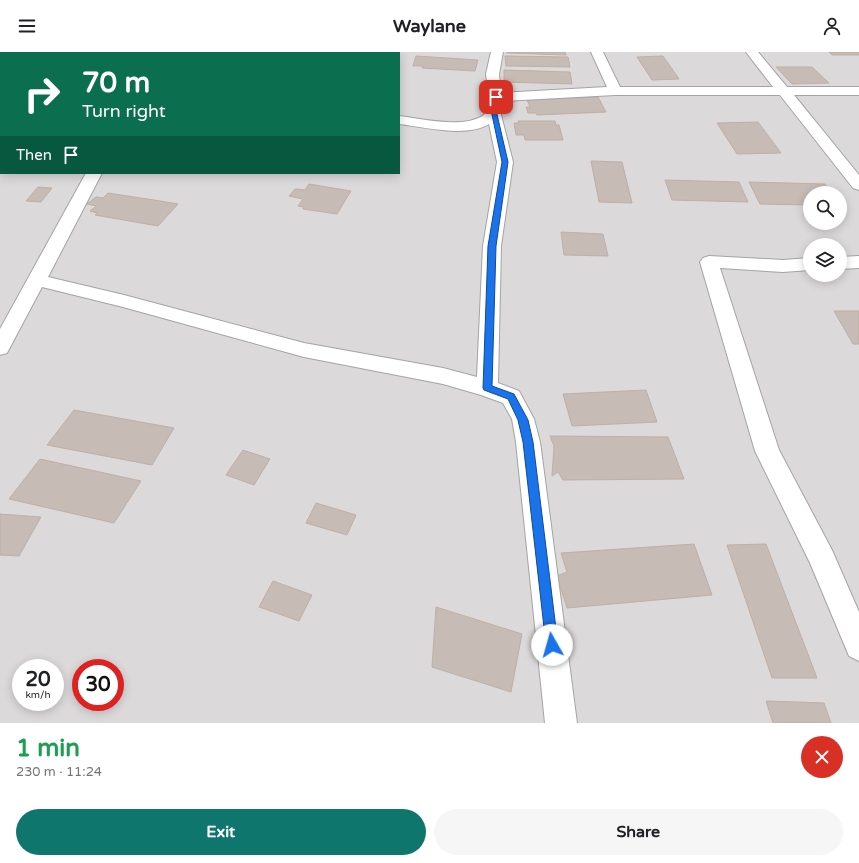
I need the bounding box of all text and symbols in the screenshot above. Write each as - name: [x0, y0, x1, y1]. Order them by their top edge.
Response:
- icon: menu: [16, 15, 38, 37]
- text: Waylane: [393, 15, 466, 37]
- icon: person: [821, 15, 843, 37]
- text: 70 m: [82, 66, 150, 100]
- icon: right: [16, 68, 68, 120]
- pin: [479, 80, 513, 114]
- icon: arrive: [485, 86, 507, 108]
- text: Turn right: [82, 100, 166, 122]
- icon: arrive: [60, 144, 82, 166]
- text: Then: [16, 146, 52, 164]
- map controls: [803, 186, 847, 282]
- button: search: [803, 186, 847, 230]
- button: layers: [803, 238, 847, 282]
- position arrow: [531, 624, 573, 666]
- speed limit sign: 30: [72, 659, 124, 711]
- text: 20: [25, 668, 51, 692]
- text: km/h: [25, 689, 51, 701]
- text: 1 min: [16, 734, 80, 763]
- button: close: [801, 736, 843, 778]
- text: 230 m · 11:24: [16, 764, 102, 780]
- button: Exit: [16, 809, 426, 855]
- button: Share: [434, 809, 843, 855]

